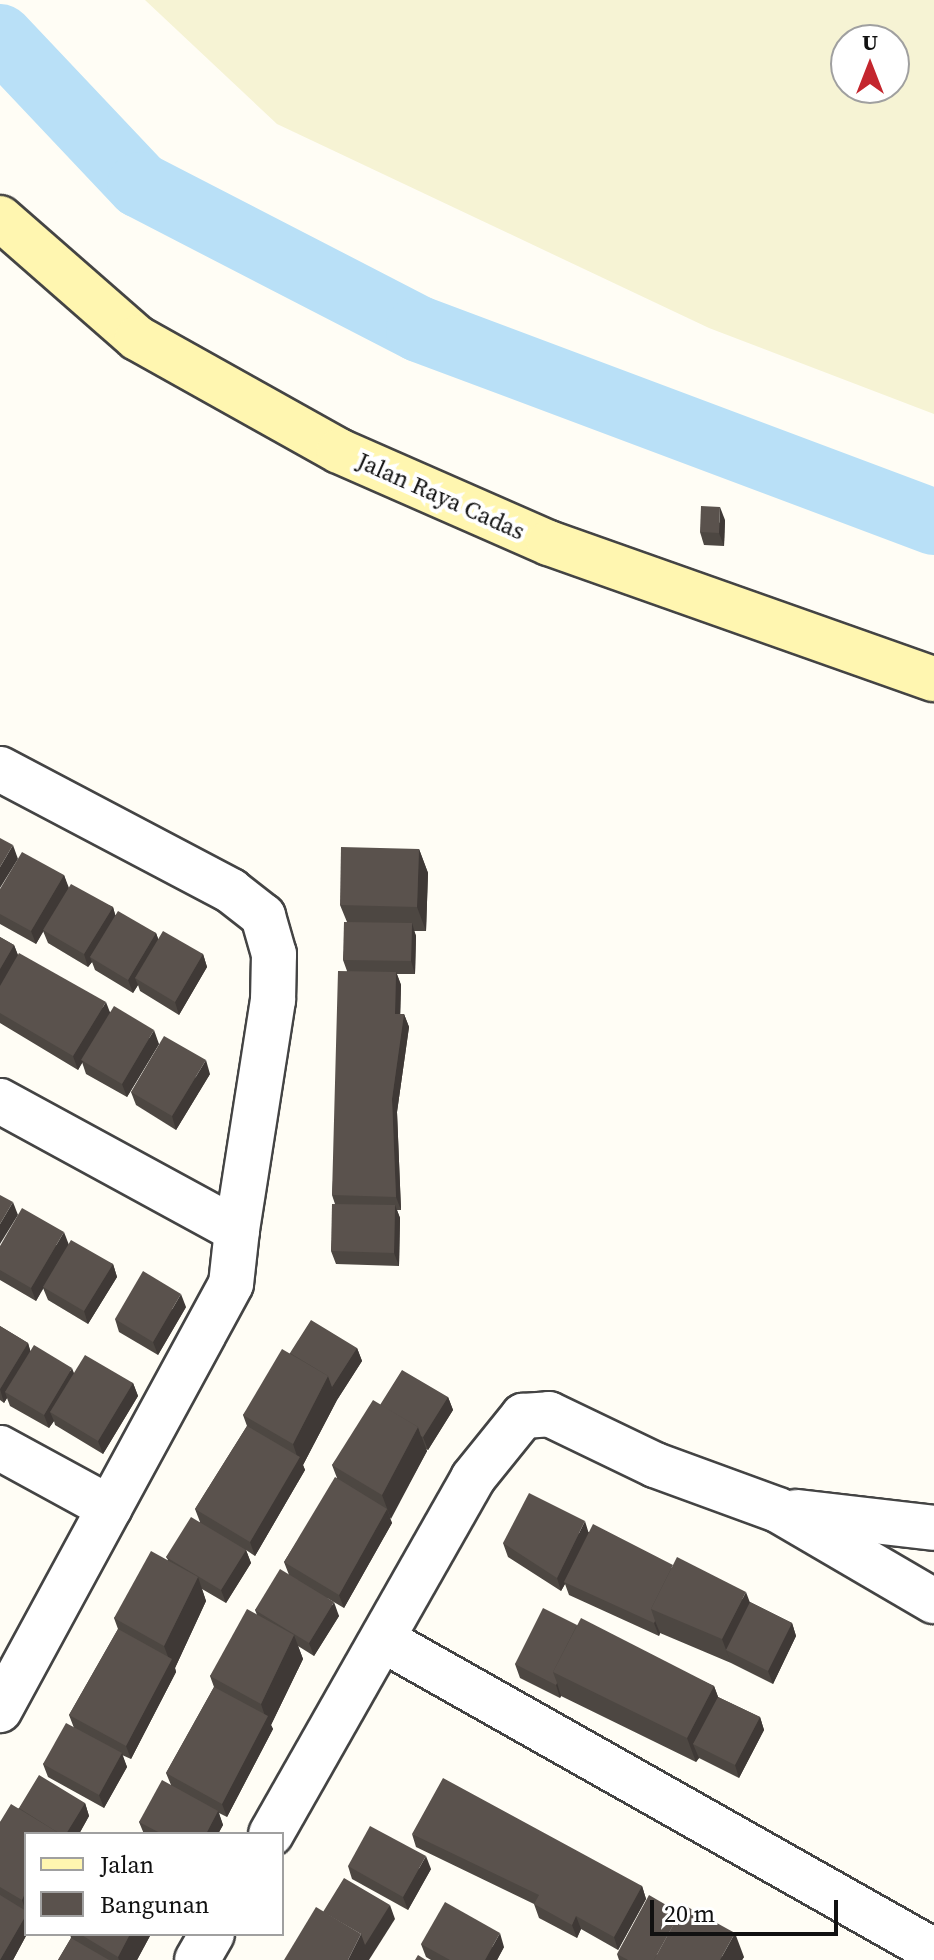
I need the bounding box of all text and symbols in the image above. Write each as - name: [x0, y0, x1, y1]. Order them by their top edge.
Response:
- north arrow: [830, 24, 910, 104]
- text: U: [862, 27, 878, 57]
- street label: Jalan Raya Cadas: [353, 446, 529, 546]
- legend: [24, 1832, 284, 1936]
- text: Jalan: [100, 1848, 154, 1881]
- scale bar: [654, 1884, 842, 1934]
- text: Bangunan: [100, 1888, 209, 1921]
- text: 20 m: [664, 1897, 715, 1930]

